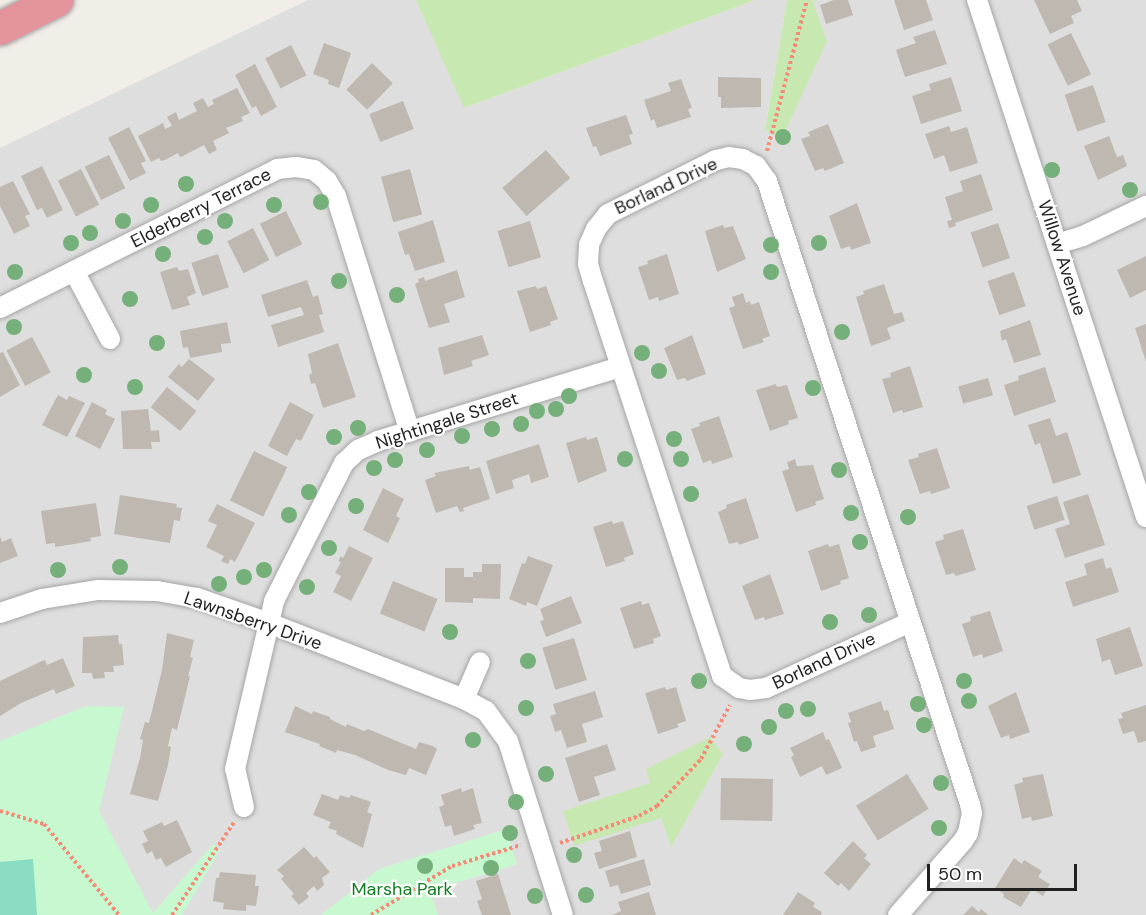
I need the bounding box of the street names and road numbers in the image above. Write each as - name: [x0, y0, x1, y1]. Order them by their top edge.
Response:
- street label: Borland Drive: [611, 153, 721, 219]
- street label: Elderberry Terrace: [127, 163, 275, 253]
- street label: Willow Avenue: [1033, 198, 1091, 318]
- street label: Nightingale Street: [373, 388, 521, 454]
- street label: Lawnsberry Drive: [181, 587, 325, 655]
- street label: Borland Drive: [769, 628, 879, 694]

